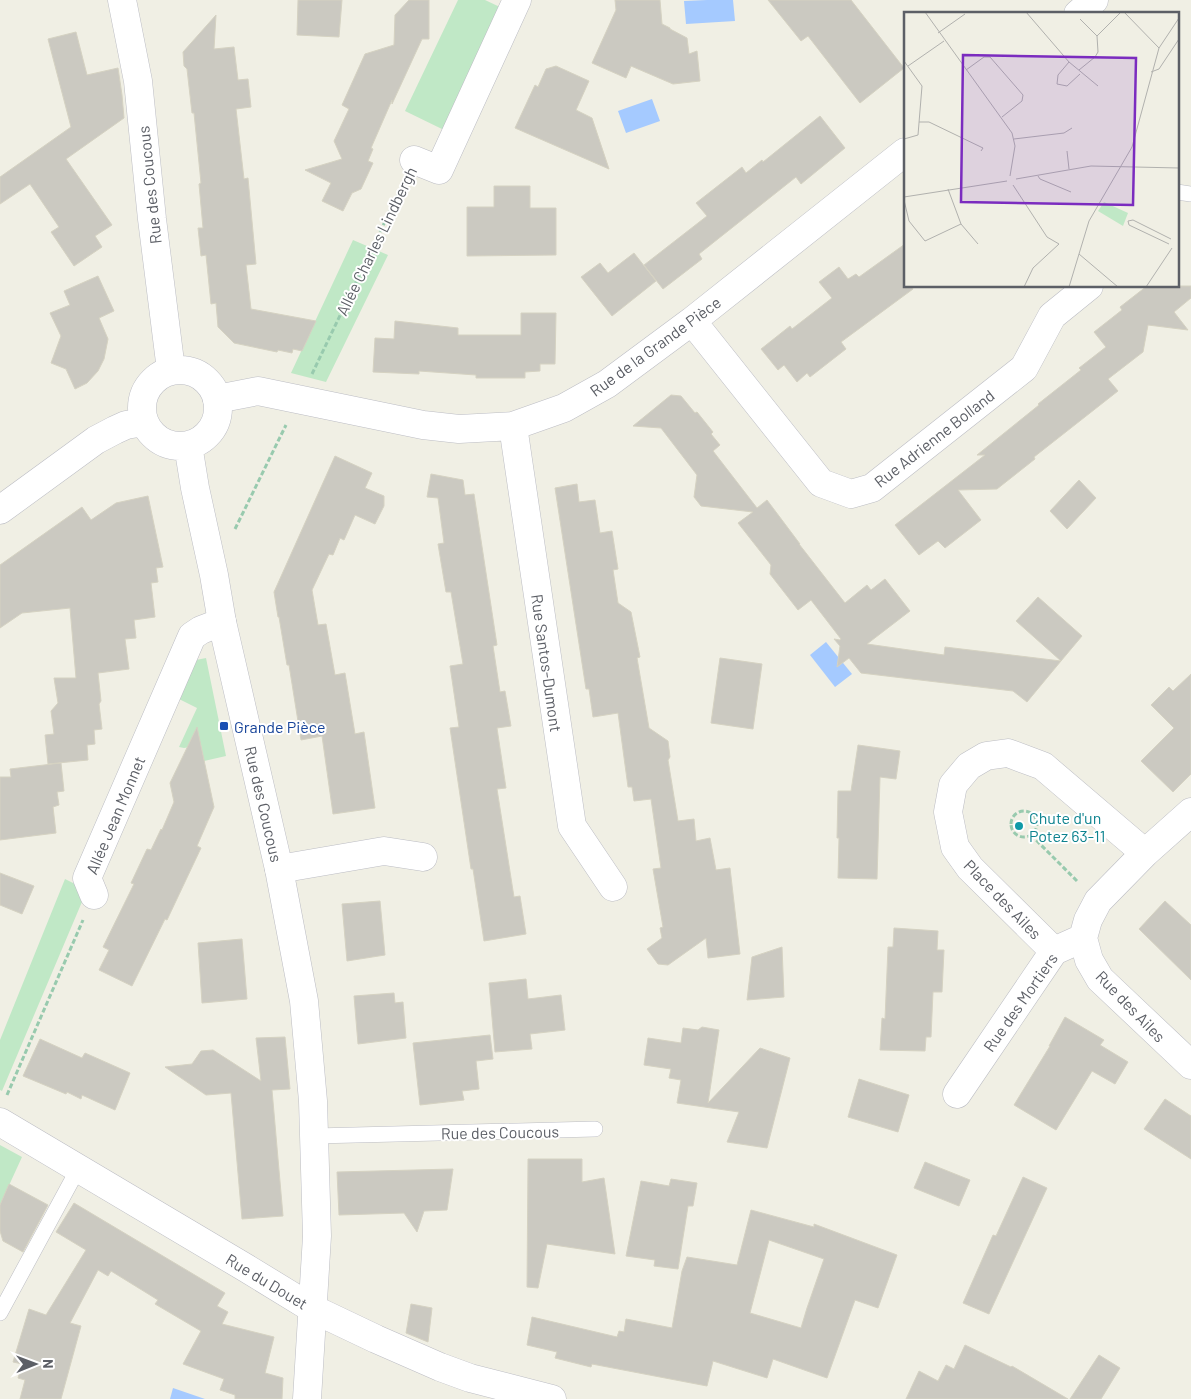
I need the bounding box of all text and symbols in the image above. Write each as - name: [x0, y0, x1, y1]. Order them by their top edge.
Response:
- inset map: [904, 12, 1178, 288]
- street label: Rue des Coucous: [133, 125, 165, 245]
- street label: Allée Charles Lindbergh: [332, 164, 420, 318]
- street label: Rue de la Grande Pièce: [586, 292, 724, 400]
- street label: Rue Adrienne Bolland: [870, 385, 998, 491]
- street label: Rue Santos-Dumont: [528, 593, 566, 733]
- place label: Grande Pièce: [234, 717, 326, 736]
- marker: Grande Pièce: [218, 720, 230, 732]
- street label: Rue des Coucous: [241, 744, 287, 864]
- street label: Allée Jean Monnet: [82, 753, 148, 877]
- place label: Chute d'un Potez 63-11: [1029, 808, 1105, 845]
- marker: Chute d'un Potez 63-11: [1013, 820, 1025, 832]
- street label: Place des Ailes: [960, 855, 1046, 943]
- street label: Rue des Mortiers: [979, 949, 1061, 1055]
- street label: Rue des Ailes: [1092, 966, 1170, 1046]
- street label: Rue des Coucous: [441, 1121, 559, 1143]
- street label: Rue du Douet: [223, 1249, 311, 1313]
- north arrow: [10, 1339, 60, 1389]
- text: N: [40, 1359, 57, 1369]

